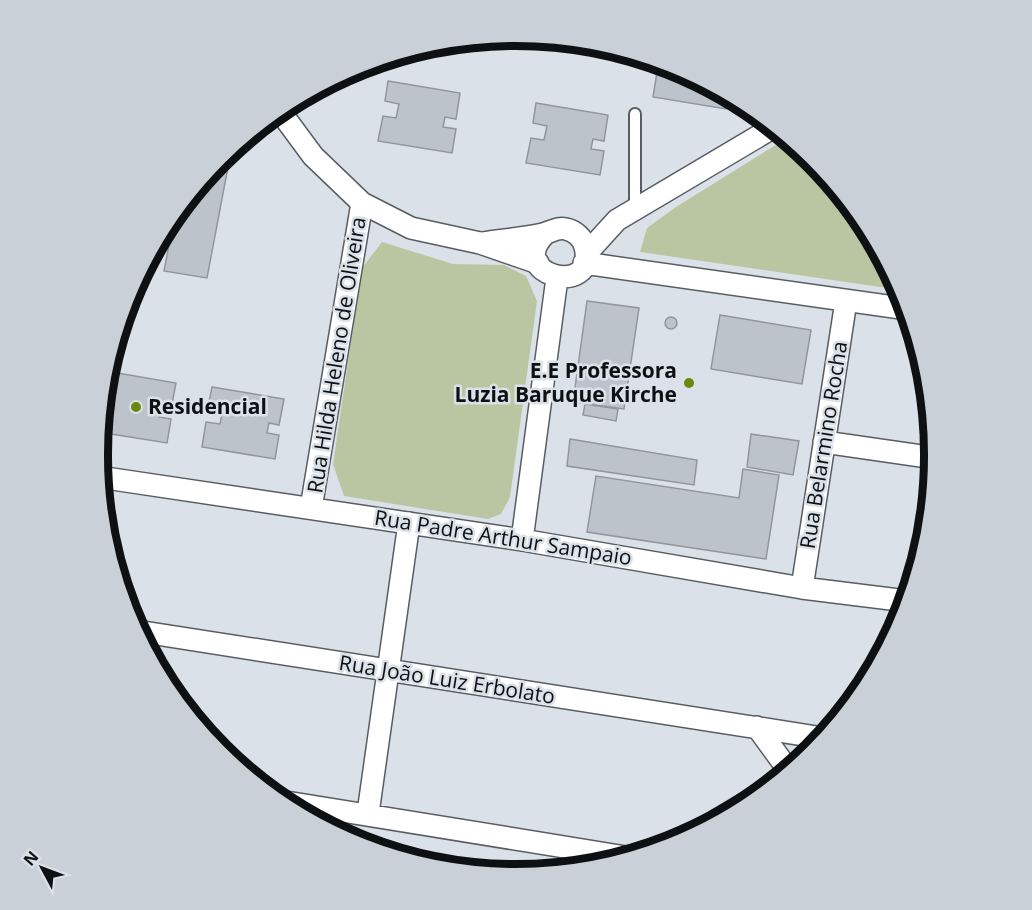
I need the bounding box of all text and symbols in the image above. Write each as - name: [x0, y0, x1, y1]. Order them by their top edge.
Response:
- street label: Rua Hilda Heleno de Oliveira: [300, 215, 372, 495]
- street label: Rua Belarmino Rocha: [793, 339, 853, 551]
- place label: E.E Professora Luzia Baruque Kirche: [455, 356, 677, 408]
- marker: E.E Professora Luzia Baruque Kirche: [682, 376, 696, 390]
- place label: Residencial: [148, 392, 267, 420]
- marker: Residencial: [129, 400, 143, 414]
- street label: Rua Padre Arthur Sampaio: [372, 503, 634, 571]
- street label: Rua João Luiz Erbolato: [337, 648, 557, 710]
- north arrow: [12, 838, 72, 898]
- text: N: [18, 846, 43, 870]

